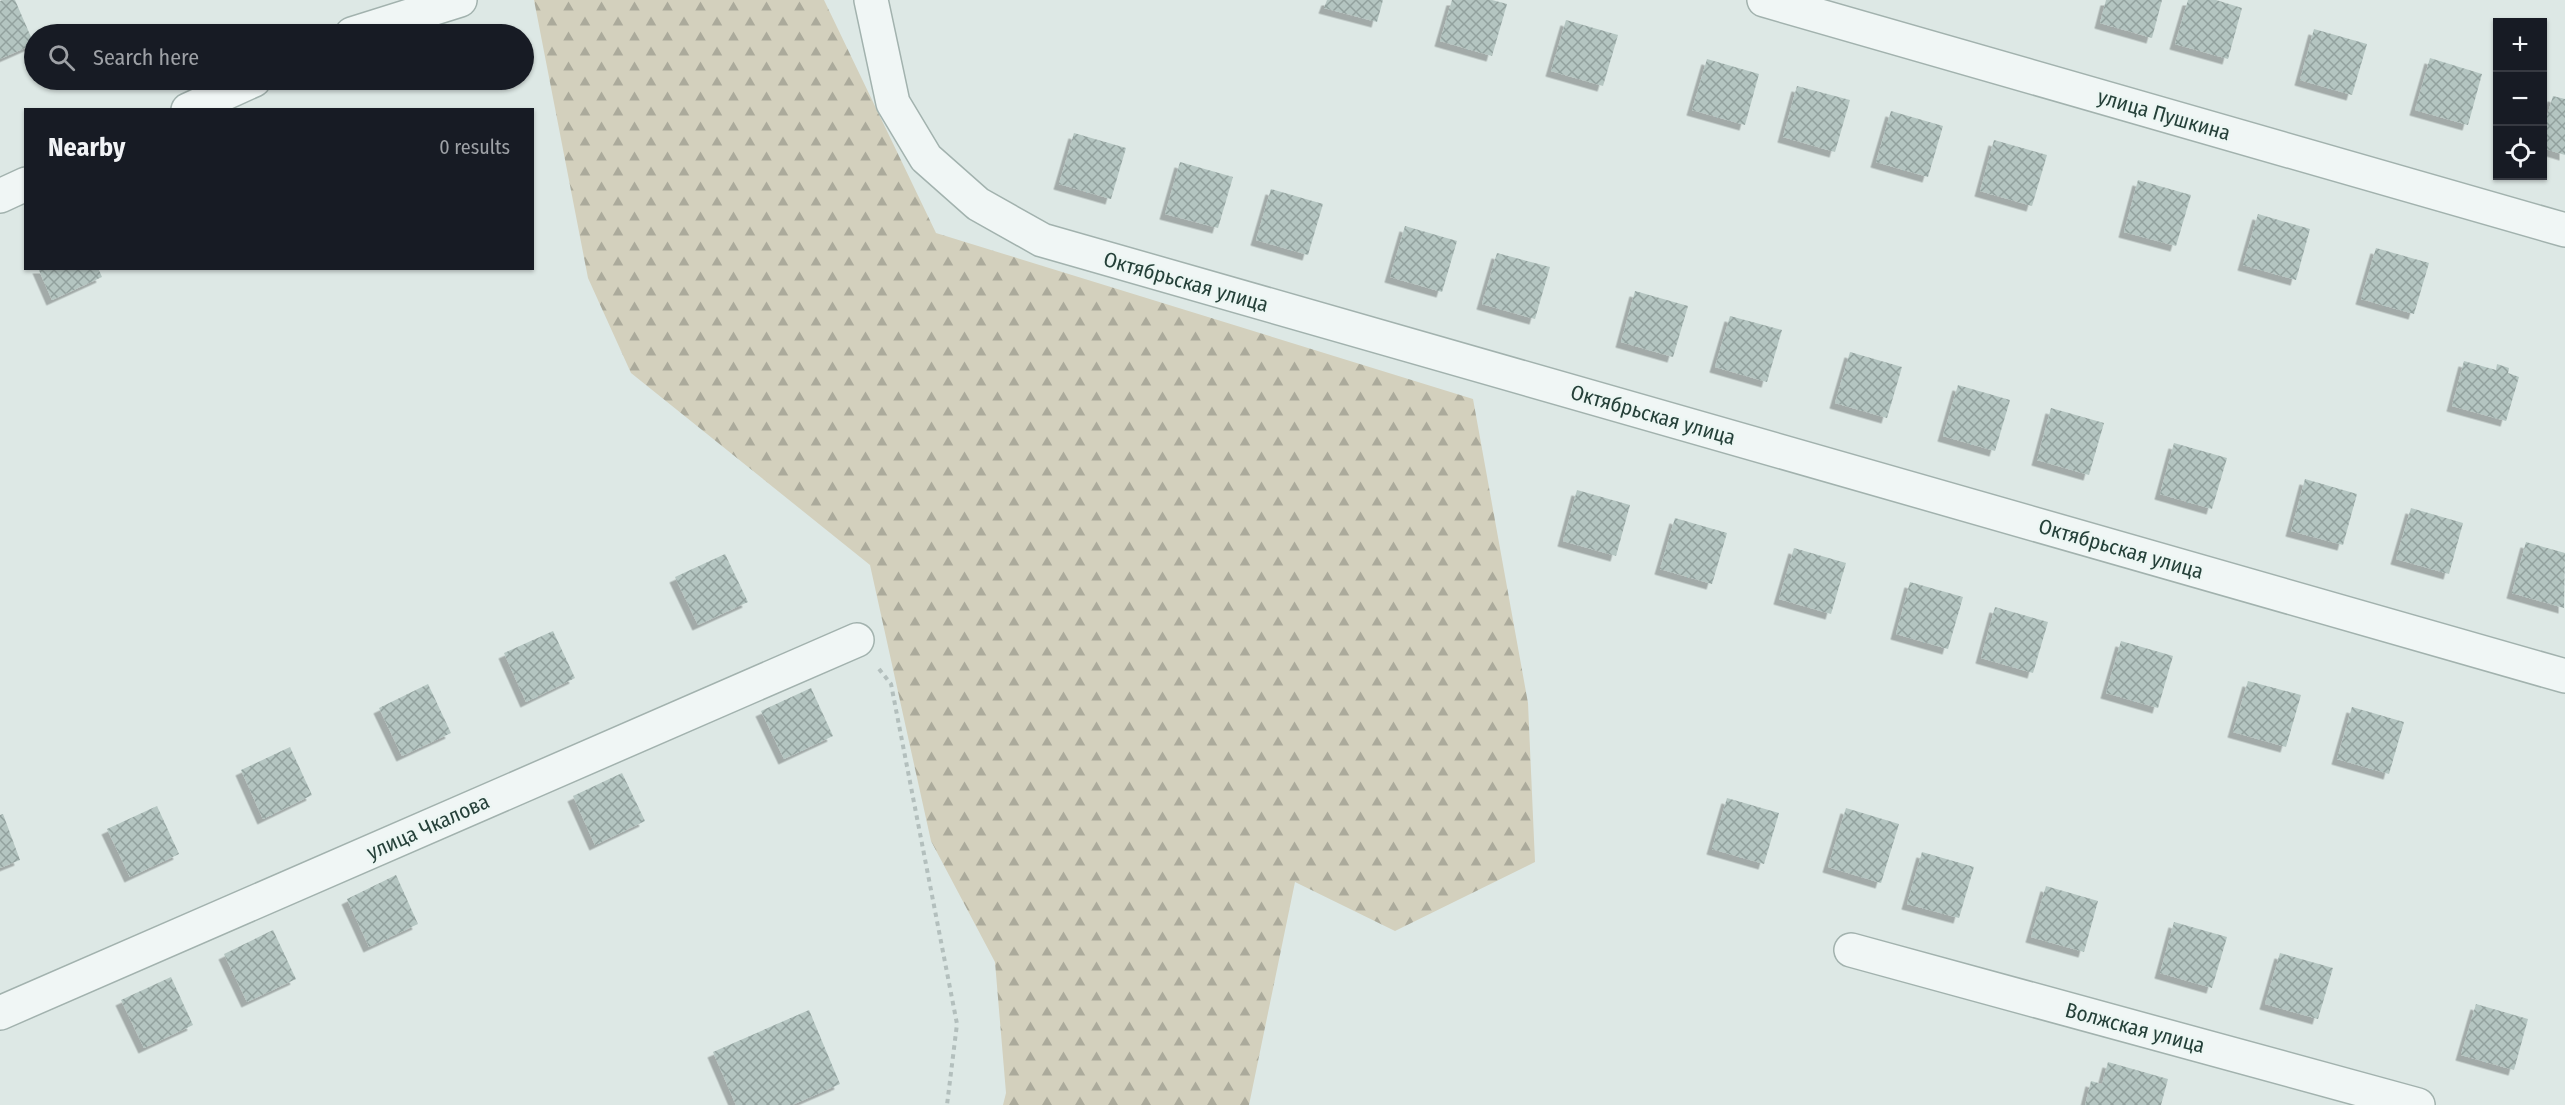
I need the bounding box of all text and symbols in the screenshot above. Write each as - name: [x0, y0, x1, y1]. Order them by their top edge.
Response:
- map controls: [2493, 18, 2547, 180]
- button: +: [2493, 18, 2547, 72]
- search box: [24, 24, 534, 90]
- icon: search: [45, 41, 78, 74]
- text: Search here: [93, 44, 199, 71]
- button: −: [2493, 72, 2547, 126]
- street label: улица Пушкина: [2094, 84, 2234, 146]
- button: locate: [2493, 126, 2547, 180]
- text: Nearby: [48, 132, 125, 163]
- text: 0 results: [439, 135, 510, 159]
- street label: Октябрьская улица: [1101, 246, 1271, 318]
- street label: Октябрьская улица: [1568, 379, 1738, 451]
- street label: Октябрьская улица: [2036, 513, 2206, 585]
- street label: улица Чкалова: [363, 788, 493, 866]
- street label: Волжская улица: [2063, 997, 2207, 1059]

